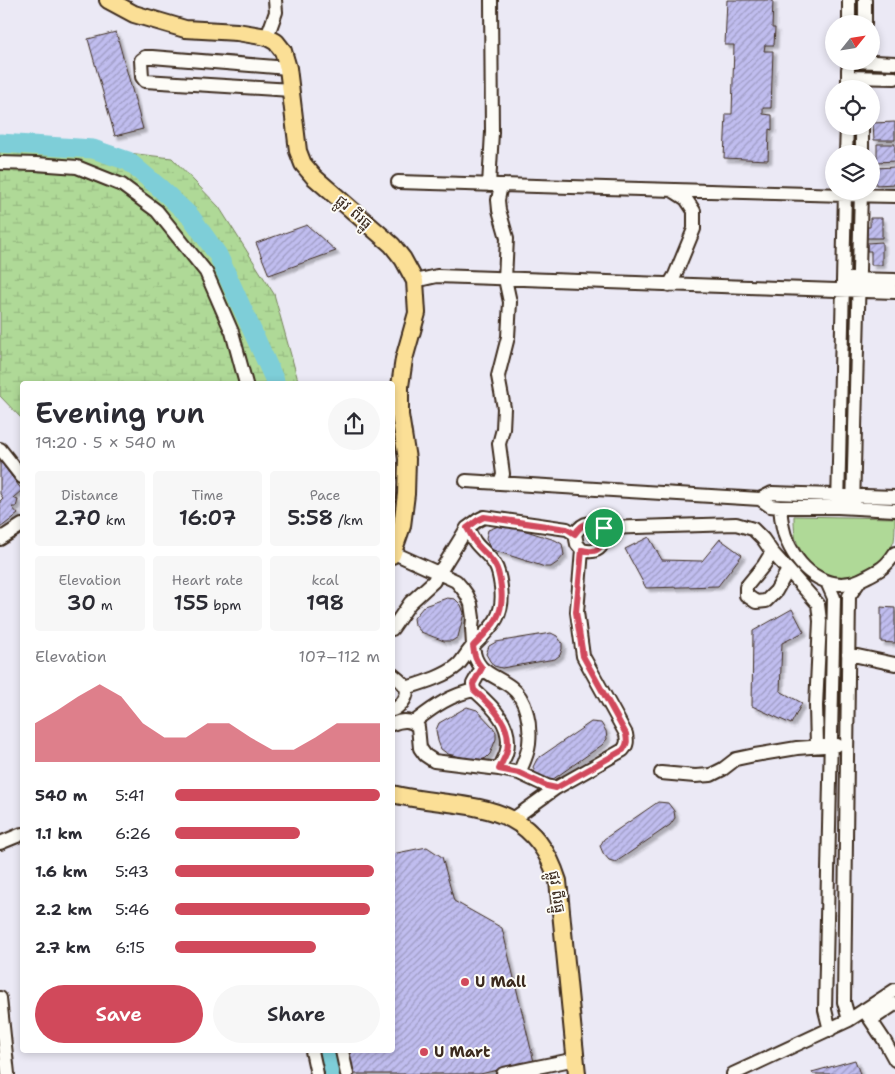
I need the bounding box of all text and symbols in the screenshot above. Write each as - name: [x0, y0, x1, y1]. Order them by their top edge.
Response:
- north arrow: [825, 15, 880, 70]
- map controls: [825, 15, 880, 200]
- button: locate: [825, 80, 880, 135]
- button: layers: [825, 145, 880, 200]
- street label: ផ្លូវ ពីរធ្នូ: [329, 190, 377, 236]
- text: Evening run: [35, 394, 205, 432]
- button: share: [328, 398, 380, 450]
- text: 19:20 · 5 × 540 m: [35, 432, 176, 453]
- text: Distance: [61, 486, 119, 504]
- text: Time: [191, 486, 224, 504]
- text: Pace: [310, 486, 341, 504]
- text: 2.70: [54, 504, 101, 532]
- text: 16:07: [179, 504, 236, 532]
- text: 5:58: [287, 504, 333, 532]
- pin: [583, 507, 625, 549]
- text: km: [101, 511, 126, 529]
- text: /km: [333, 511, 363, 529]
- icon: arrive: [590, 514, 618, 542]
- text: Elevation: [58, 571, 121, 589]
- text: Heart rate: [172, 571, 243, 589]
- text: kcal: [312, 571, 339, 589]
- text: 30: [67, 589, 96, 617]
- text: 155: [174, 589, 208, 617]
- text: 198: [306, 589, 344, 617]
- text: m: [96, 596, 113, 614]
- text: bpm: [208, 596, 241, 614]
- text: Elevation: [35, 646, 107, 667]
- text: 107–112 m: [299, 646, 380, 667]
- text: 540 m: [35, 785, 87, 806]
- text: 5:41: [115, 785, 145, 806]
- text: 1.1 km: [35, 823, 82, 844]
- text: 6:26: [115, 823, 151, 844]
- text: 1.6 km: [35, 861, 87, 882]
- text: 5:43: [115, 861, 149, 882]
- street label: ផ្លូវ ពីរធ្នូ: [540, 869, 570, 915]
- text: 2.2 km: [35, 899, 92, 920]
- text: 5:46: [115, 899, 150, 920]
- text: 2.7 km: [35, 937, 90, 958]
- text: 6:15: [115, 937, 145, 958]
- place label: U Mall: [475, 972, 526, 992]
- marker: U Mall: [459, 976, 471, 988]
- button: Save: [35, 985, 203, 1043]
- button: Share: [213, 985, 380, 1043]
- place label: U Mart: [434, 1042, 490, 1062]
- marker: U Mart: [418, 1046, 430, 1058]

